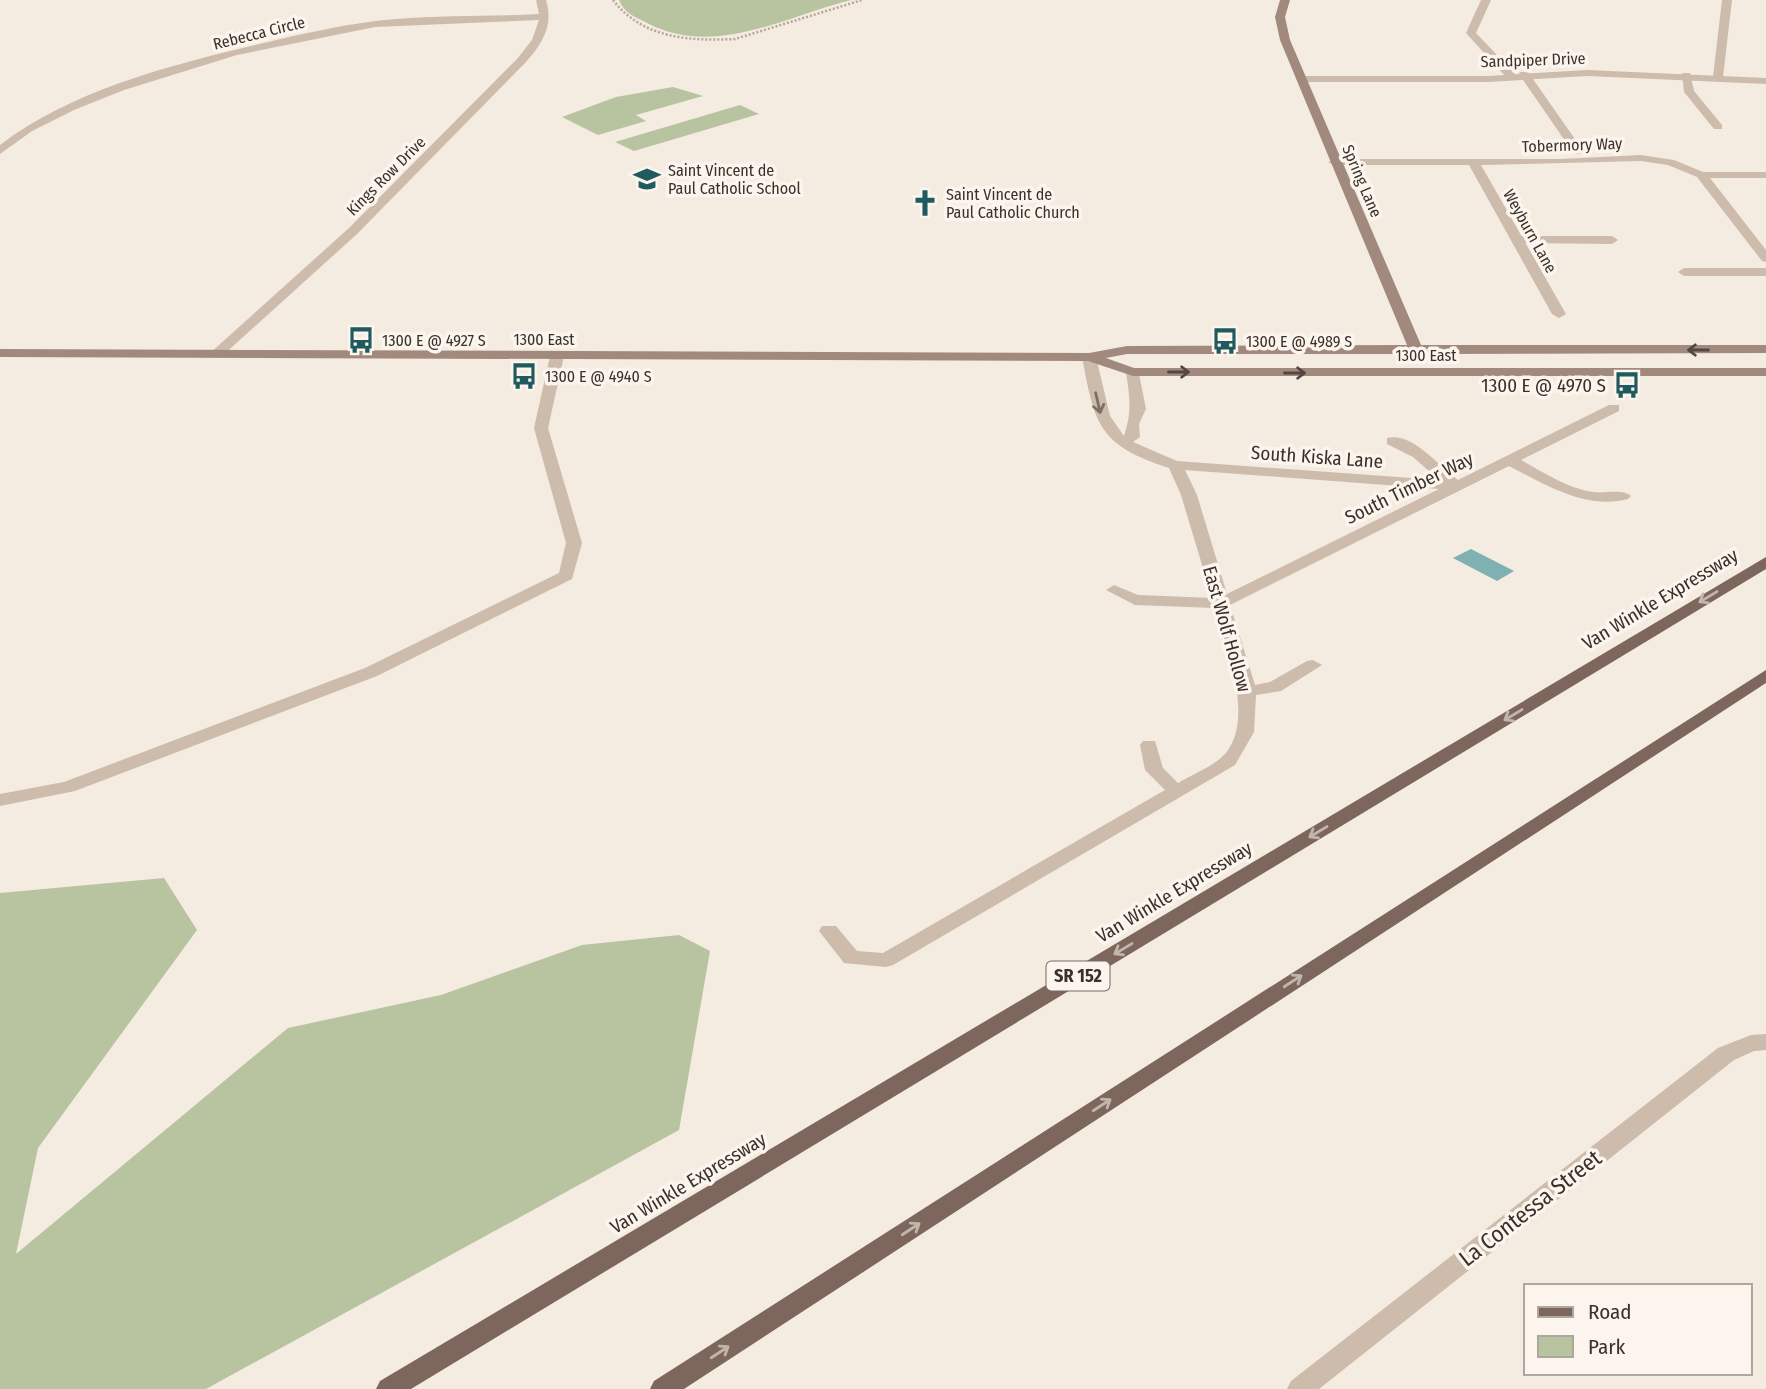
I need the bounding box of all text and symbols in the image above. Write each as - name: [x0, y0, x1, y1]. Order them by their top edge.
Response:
- street label: Rebecca Circle: [211, 12, 307, 54]
- street label: Sandpiper Drive: [1480, 49, 1586, 71]
- street label: Kings Row Drive: [343, 132, 430, 219]
- street label: Tobermory Way: [1522, 134, 1623, 156]
- street label: Spring Lane: [1338, 142, 1386, 220]
- place label: Saint Vincent de Paul Catholic School: [668, 161, 801, 198]
- school or university icon: Saint Vincent de Paul Catholic School: [632, 164, 662, 194]
- place label: Saint Vincent de Paul Catholic Church: [946, 185, 1080, 222]
- street label: Weyburn Lane: [1499, 186, 1561, 276]
- church icon: Saint Vincent de Paul Catholic Church: [910, 188, 940, 218]
- bus stop icon: 1300 E @ 4927 S: [346, 325, 376, 355]
- bus stop icon: 1300 E @ 4989 S: [1210, 326, 1240, 356]
- street label: 1300 East: [514, 330, 575, 349]
- place label: 1300 E @ 4927 S: [382, 331, 486, 350]
- place label: 1300 E @ 4989 S: [1246, 332, 1352, 351]
- one-way arrow: [1687, 343, 1710, 356]
- street label: 1300 East: [1396, 346, 1457, 365]
- bus stop icon: 1300 E @ 4940 S: [509, 361, 539, 391]
- one-way arrow: [1167, 365, 1190, 379]
- one-way arrow: [1284, 366, 1307, 380]
- place label: 1300 E @ 4940 S: [545, 367, 652, 386]
- bus stop icon: 1300 E @ 4970 S: [1612, 370, 1642, 400]
- place label: 1300 E @ 4970 S: [1481, 374, 1606, 397]
- one-way arrow: [1092, 391, 1106, 414]
- street label: South Kiska Lane: [1250, 441, 1384, 473]
- street label: South Timber Way: [1341, 447, 1477, 529]
- street label: Van Winkle Expressway: [1578, 543, 1743, 655]
- street label: East Wolf Hollow: [1198, 563, 1256, 695]
- one-way arrow: [1698, 590, 1718, 604]
- one-way arrow: [1503, 708, 1523, 722]
- one-way arrow: [1309, 826, 1329, 840]
- street label: Van Winkle Expressway: [1092, 836, 1257, 948]
- one-way arrow: [1114, 943, 1134, 957]
- road number: SR 152: [1046, 961, 1110, 990]
- one-way arrow: [1283, 974, 1302, 989]
- one-way arrow: [1092, 1098, 1112, 1112]
- street label: Van Winkle Expressway: [606, 1127, 771, 1239]
- street label: La Contessa Street: [1453, 1143, 1607, 1272]
- one-way arrow: [901, 1222, 921, 1236]
- legend: [1524, 1284, 1752, 1375]
- text: Road: [1588, 1299, 1632, 1325]
- text: Park: [1588, 1334, 1626, 1360]
- one-way arrow: [710, 1345, 729, 1359]

